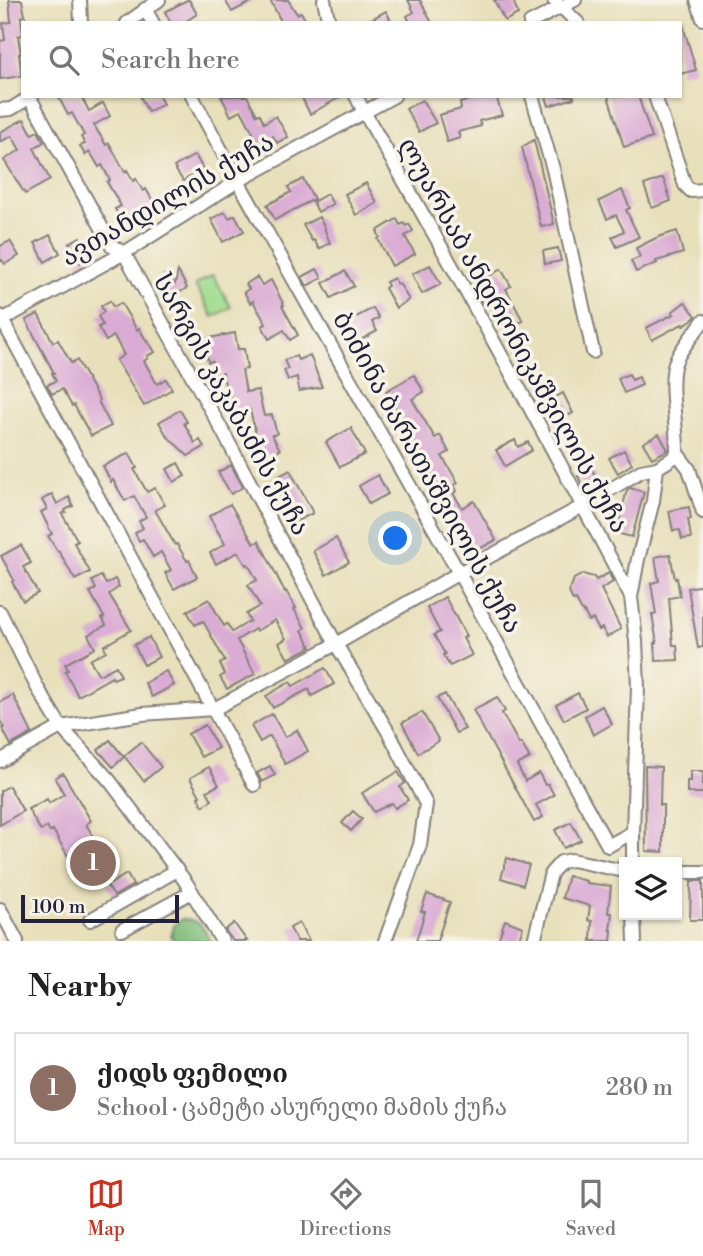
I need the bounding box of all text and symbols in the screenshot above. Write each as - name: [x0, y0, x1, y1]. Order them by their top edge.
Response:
- search box: [21, 21, 682, 98]
- icon: search: [45, 41, 83, 79]
- text: Search here: [101, 44, 240, 76]
- street label: ავთანდილის ქუჩა: [55, 126, 280, 274]
- street label: ლუარსაბ ანდრონიკაშვილის ქუჩა: [391, 132, 635, 539]
- street label: სარგის კაკაბაძის ქუჩა: [146, 268, 317, 541]
- street label: ბიძინა ბარათაშვილის ქუჩა: [325, 306, 529, 639]
- your location: [378, 521, 412, 555]
- pin: 1: [70, 837, 116, 889]
- map controls: [619, 857, 682, 920]
- button: layers: [619, 857, 682, 920]
- scale bar: [21, 892, 178, 924]
- text: 100 m: [32, 895, 85, 919]
- text: Nearby: [28, 968, 132, 1006]
- text: ქიდს ფემილი: [97, 1058, 288, 1090]
- text: 1: [47, 1074, 59, 1102]
- text: 280 m: [606, 1074, 673, 1102]
- text: School · ცამეტი ასურელი მამის ქუჩა: [97, 1094, 507, 1122]
- tab: Map: [87, 1175, 125, 1241]
- tab: Directions: [300, 1175, 391, 1241]
- tab: Saved: [566, 1175, 616, 1241]

